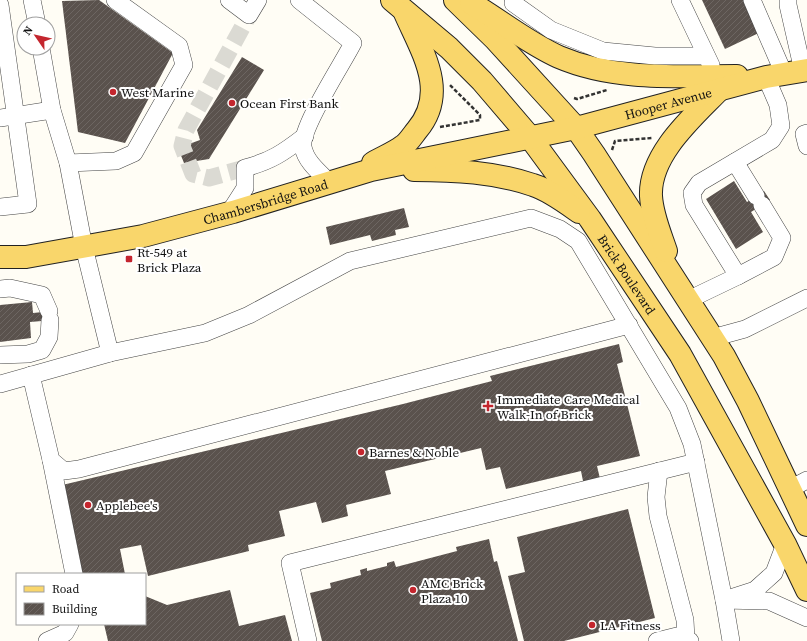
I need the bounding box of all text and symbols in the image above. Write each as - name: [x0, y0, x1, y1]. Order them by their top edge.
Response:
- north arrow: [16, 16, 56, 56]
- text: N: [20, 23, 37, 38]
- place label: West Marine: [121, 84, 194, 101]
- street label: Hooper Avenue: [623, 84, 714, 124]
- marker: West Marine: [108, 87, 118, 97]
- place label: Ocean First Bank: [240, 95, 340, 112]
- marker: Ocean First Bank: [227, 98, 237, 108]
- street label: Chambersbridge Road: [201, 175, 331, 229]
- street label: Brick Boulevard: [594, 231, 660, 318]
- place label: Rt-549 at Brick Plaza: [137, 244, 202, 276]
- marker: Rt-549 at Brick Plaza: [124, 254, 134, 264]
- place label: Immediate Care Medical Walk-In of Brick: [497, 391, 640, 423]
- marker: Immediate Care Medical Walk-In of Brick: [482, 400, 494, 412]
- place label: Barnes & Noble: [369, 444, 459, 461]
- marker: Barnes & Noble: [356, 447, 366, 457]
- place label: Applebee's: [96, 497, 158, 514]
- marker: Applebee's: [83, 500, 93, 510]
- legend: [16, 573, 146, 625]
- place label: AMC Brick Plaza 10: [421, 575, 484, 607]
- text: Road: [52, 581, 79, 597]
- marker: AMC Brick Plaza 10: [408, 585, 418, 595]
- text: Building: [52, 601, 97, 617]
- place label: LA Fitness: [600, 617, 661, 634]
- marker: LA Fitness: [587, 620, 597, 630]

